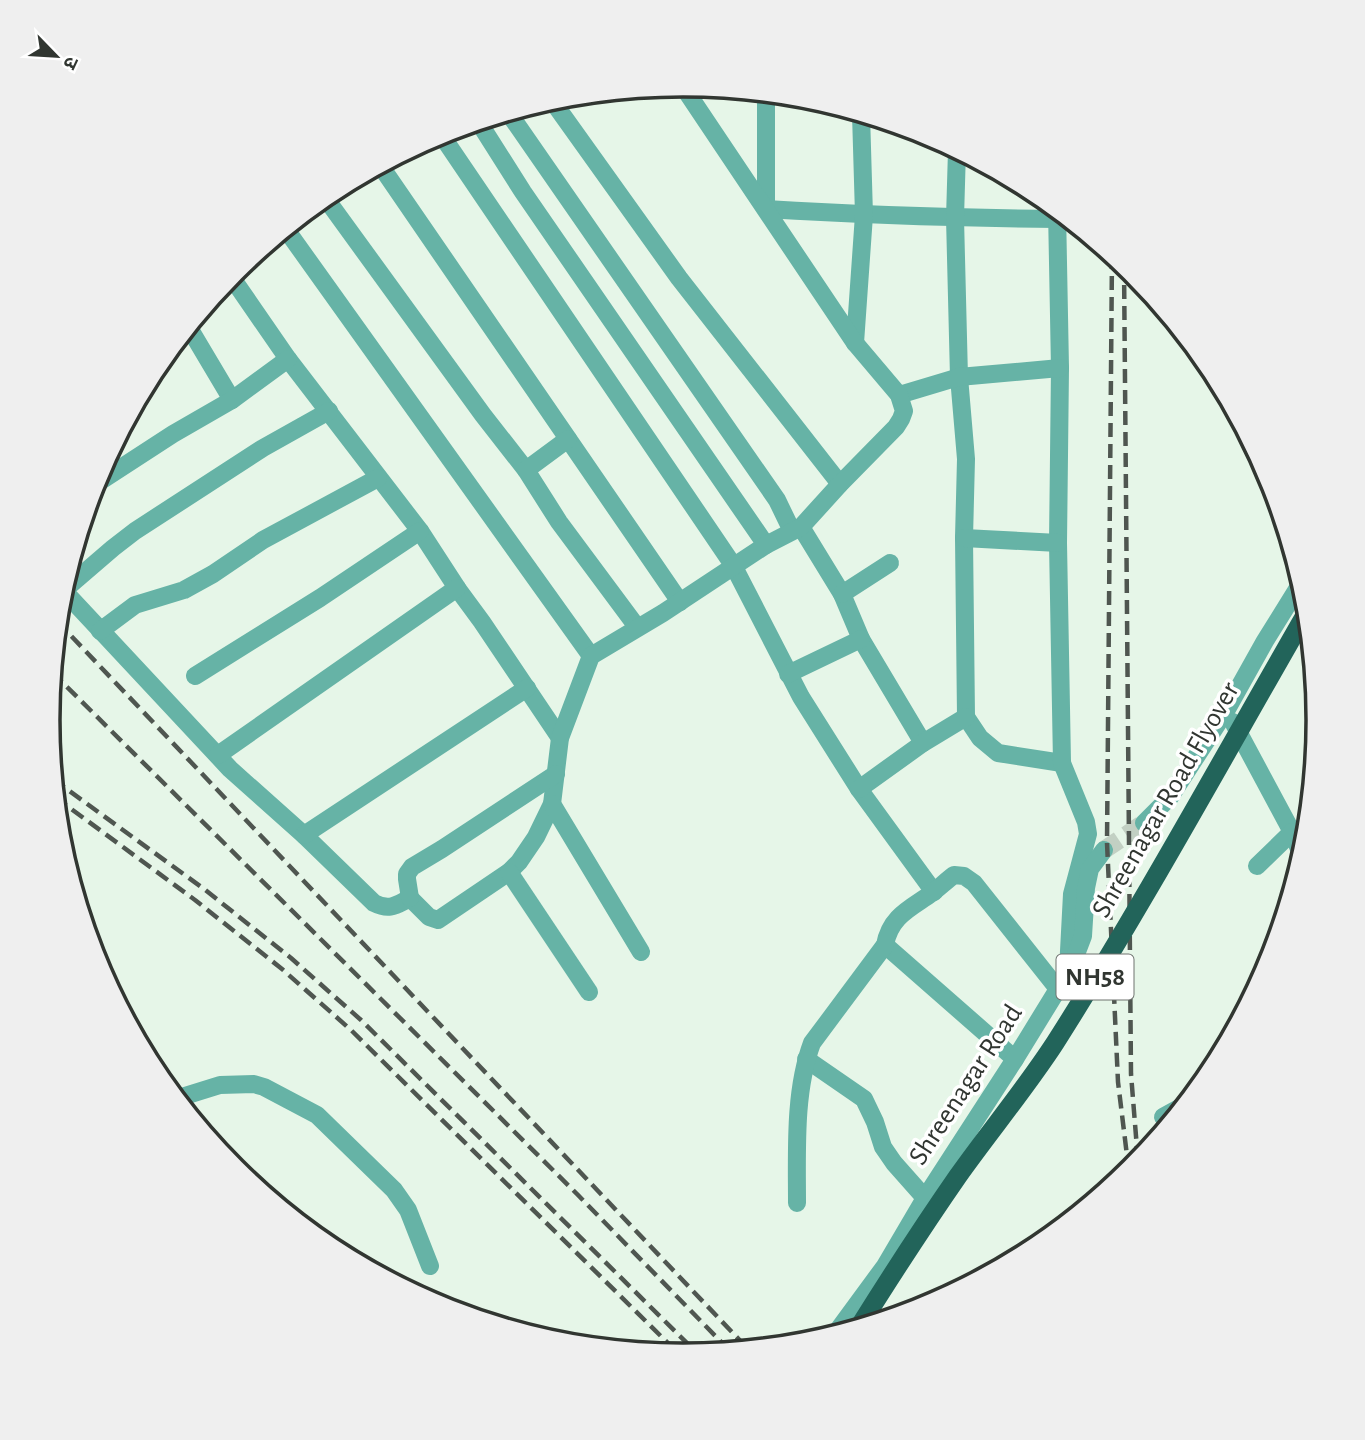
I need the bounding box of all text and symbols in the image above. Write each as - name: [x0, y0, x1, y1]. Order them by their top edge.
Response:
- north arrow: [21, 21, 91, 91]
- text: उ: [59, 53, 81, 72]
- street label: Shreenagar Road Flyover: [1087, 678, 1245, 922]
- road number: NH58: [1056, 954, 1134, 1000]
- street label: Shreenagar Road: [904, 1000, 1028, 1170]

